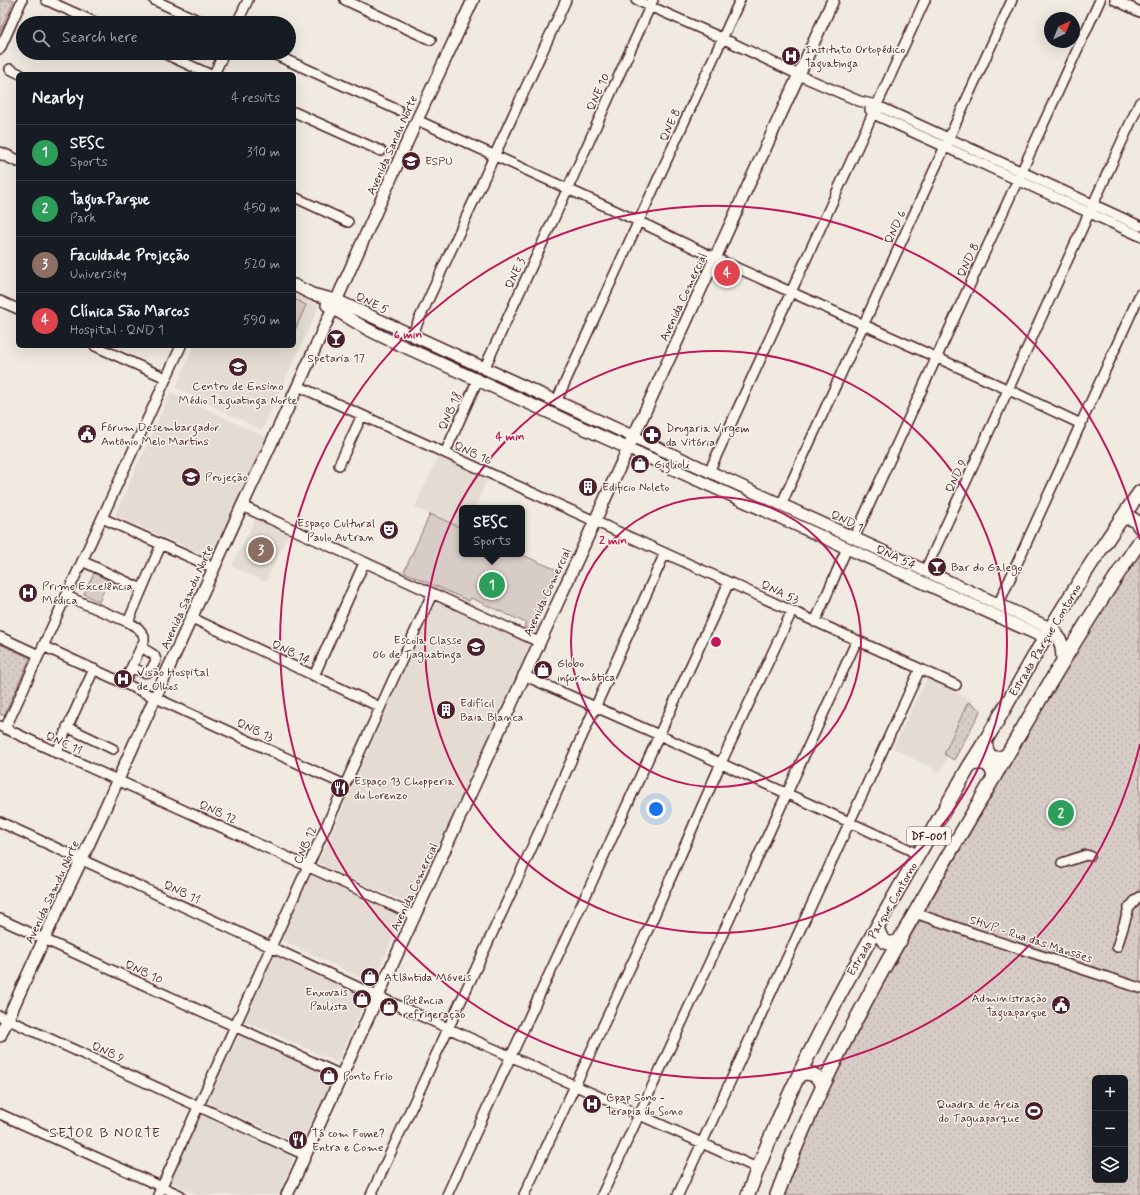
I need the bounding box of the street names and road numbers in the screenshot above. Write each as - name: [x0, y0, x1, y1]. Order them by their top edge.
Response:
- street label: QNE 10: [584, 71, 614, 114]
- street label: Avenida Sandu Norte: [364, 93, 422, 198]
- street label: QNE 8: [657, 107, 685, 144]
- street label: QND 6: [881, 208, 911, 247]
- street label: QND 8: [954, 241, 984, 280]
- street label: Avenida Comercial: [656, 251, 711, 344]
- street label: QNE 3: [502, 255, 530, 292]
- street label: QNE 5: [353, 289, 391, 318]
- street label: QNB 18: [435, 390, 466, 433]
- street label: QNB 16: [451, 438, 495, 470]
- street label: QND 9: [942, 457, 972, 496]
- street label: QND 1: [828, 507, 866, 536]
- street label: QNA 54: [873, 542, 918, 574]
- street label: Avenida Samdu Norte: [158, 543, 218, 652]
- street label: Avenida Comercial: [520, 546, 575, 639]
- street label: QNA 53: [758, 577, 801, 609]
- street label: Estrada Parque Contorno: [1006, 581, 1086, 700]
- street label: QNB 14: [269, 637, 313, 669]
- street label: QNB 13: [234, 715, 276, 746]
- street label: QNC 11: [43, 728, 84, 759]
- street label: QNB 12: [196, 797, 239, 828]
- street label: CNB 12: [291, 824, 321, 867]
- road number: DF-001: [907, 827, 951, 845]
- street label: Avenida Samdu Norte: [22, 838, 84, 947]
- street label: Avenida Comercial: [387, 841, 442, 934]
- street label: Estrada Parque Contorno: [844, 860, 922, 979]
- street label: QNB 11: [161, 877, 203, 908]
- street label: SHVP - Rua das Mansões: [967, 912, 1095, 968]
- street label: QNB 10: [122, 957, 165, 989]
- street label: QNB 9: [89, 1039, 127, 1067]

